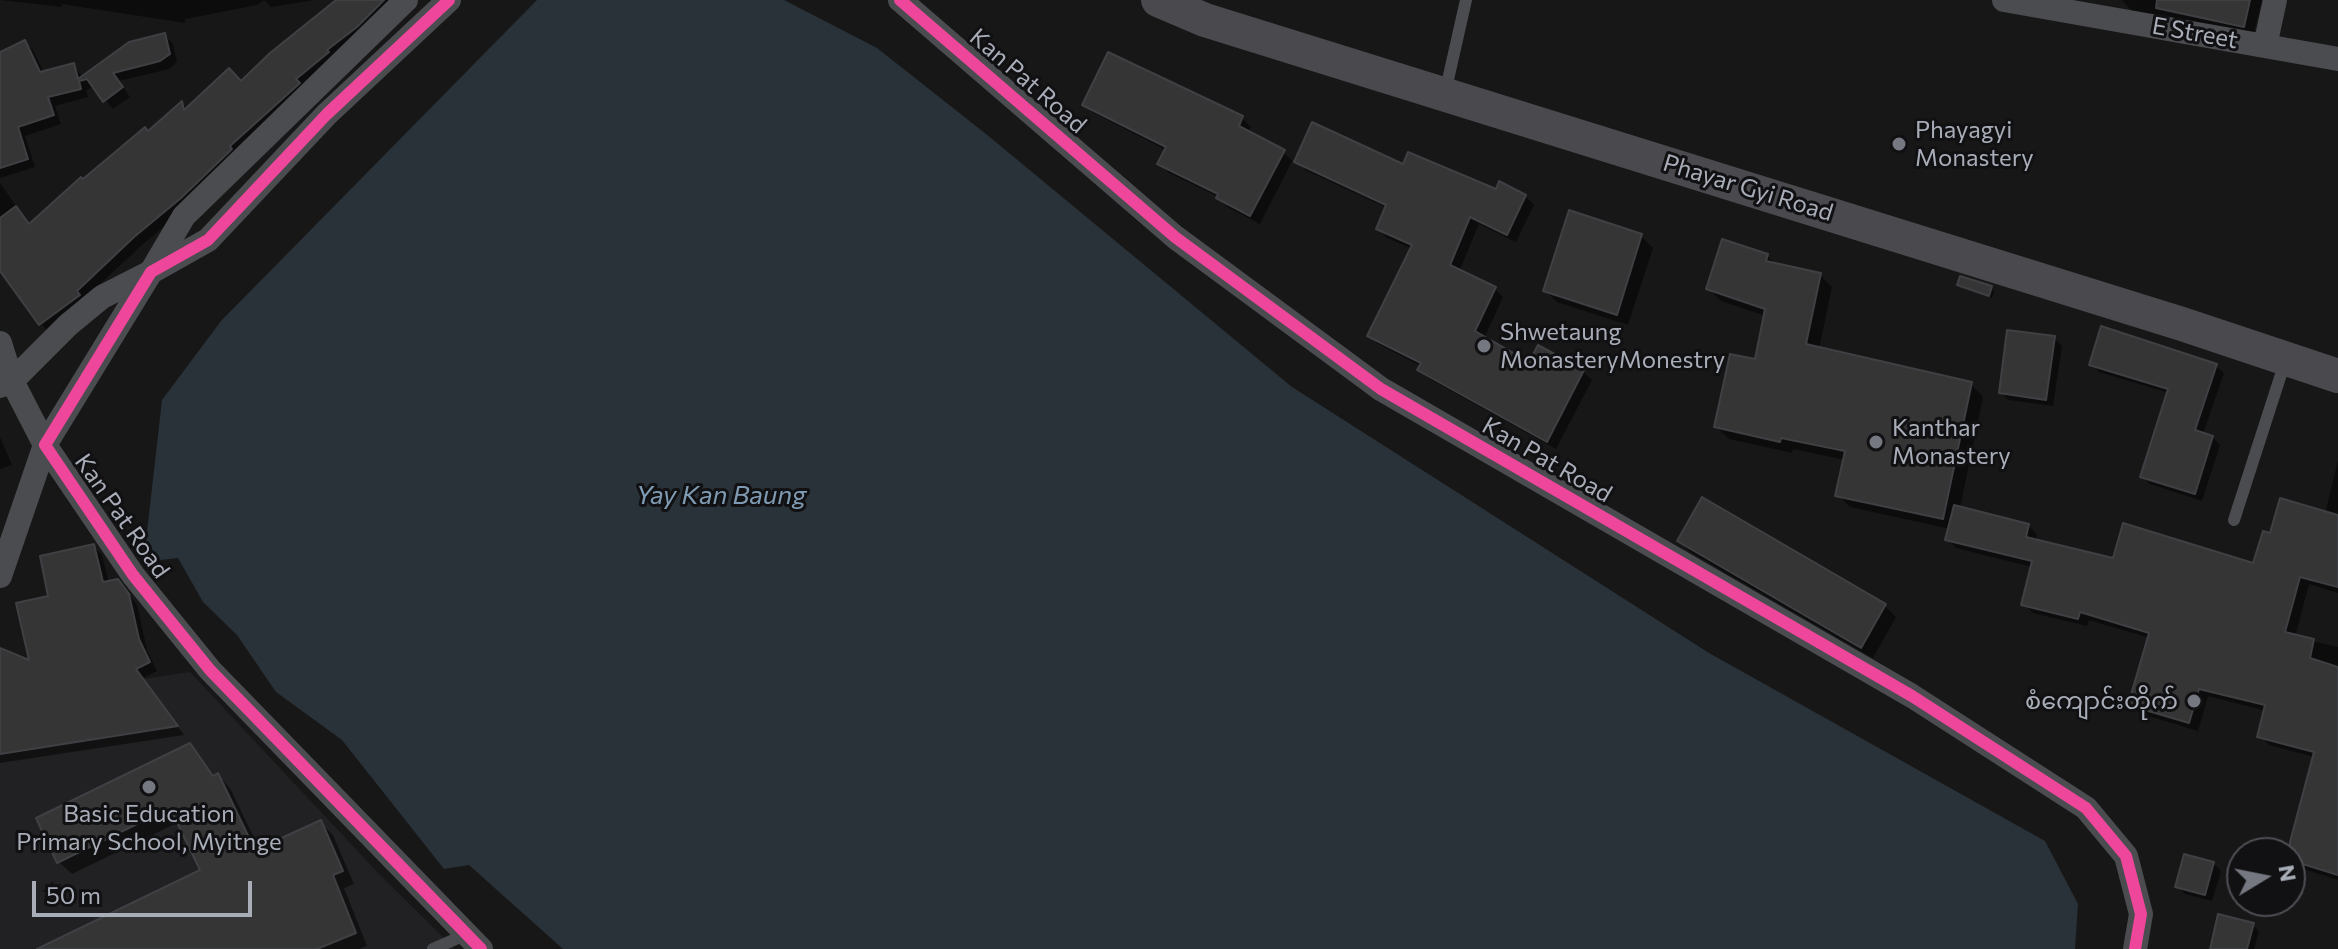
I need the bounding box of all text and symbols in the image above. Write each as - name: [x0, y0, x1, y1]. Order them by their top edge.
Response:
- street label: E Street: [2150, 11, 2240, 55]
- street label: Kan Pat Road: [964, 23, 1092, 139]
- place label: Phayagyi Monastery: [1915, 116, 2034, 172]
- marker: Phayagyi Monastery: [1890, 135, 1908, 153]
- street label: Phayar Gyi Road: [1659, 148, 1837, 228]
- place label: Shwetaung MonasteryMonestry: [1500, 318, 1725, 374]
- marker: Shwetaung MonasteryMonestry: [1475, 337, 1493, 355]
- street label: Kan Pat Road: [1477, 411, 1617, 509]
- place label: Kanthar Monastery: [1892, 414, 2011, 470]
- marker: Kanthar Monastery: [1867, 433, 1885, 451]
- street label: Kan Pat Road: [69, 448, 175, 584]
- water label: Yay Kan Baung: [636, 479, 806, 511]
- place label: စံကျောင်းတိုက်: [2025, 687, 2178, 715]
- marker: စံကျောင်းတိုက်: [2185, 692, 2203, 710]
- marker: Basic Education Primary School, Myitnge: [140, 778, 158, 796]
- place label: Basic Education Primary School, Myitnge: [16, 800, 282, 856]
- north arrow: [2226, 837, 2306, 917]
- text: N: [2273, 863, 2303, 884]
- scale bar: [36, 865, 256, 915]
- text: 50 m: [46, 880, 101, 909]

